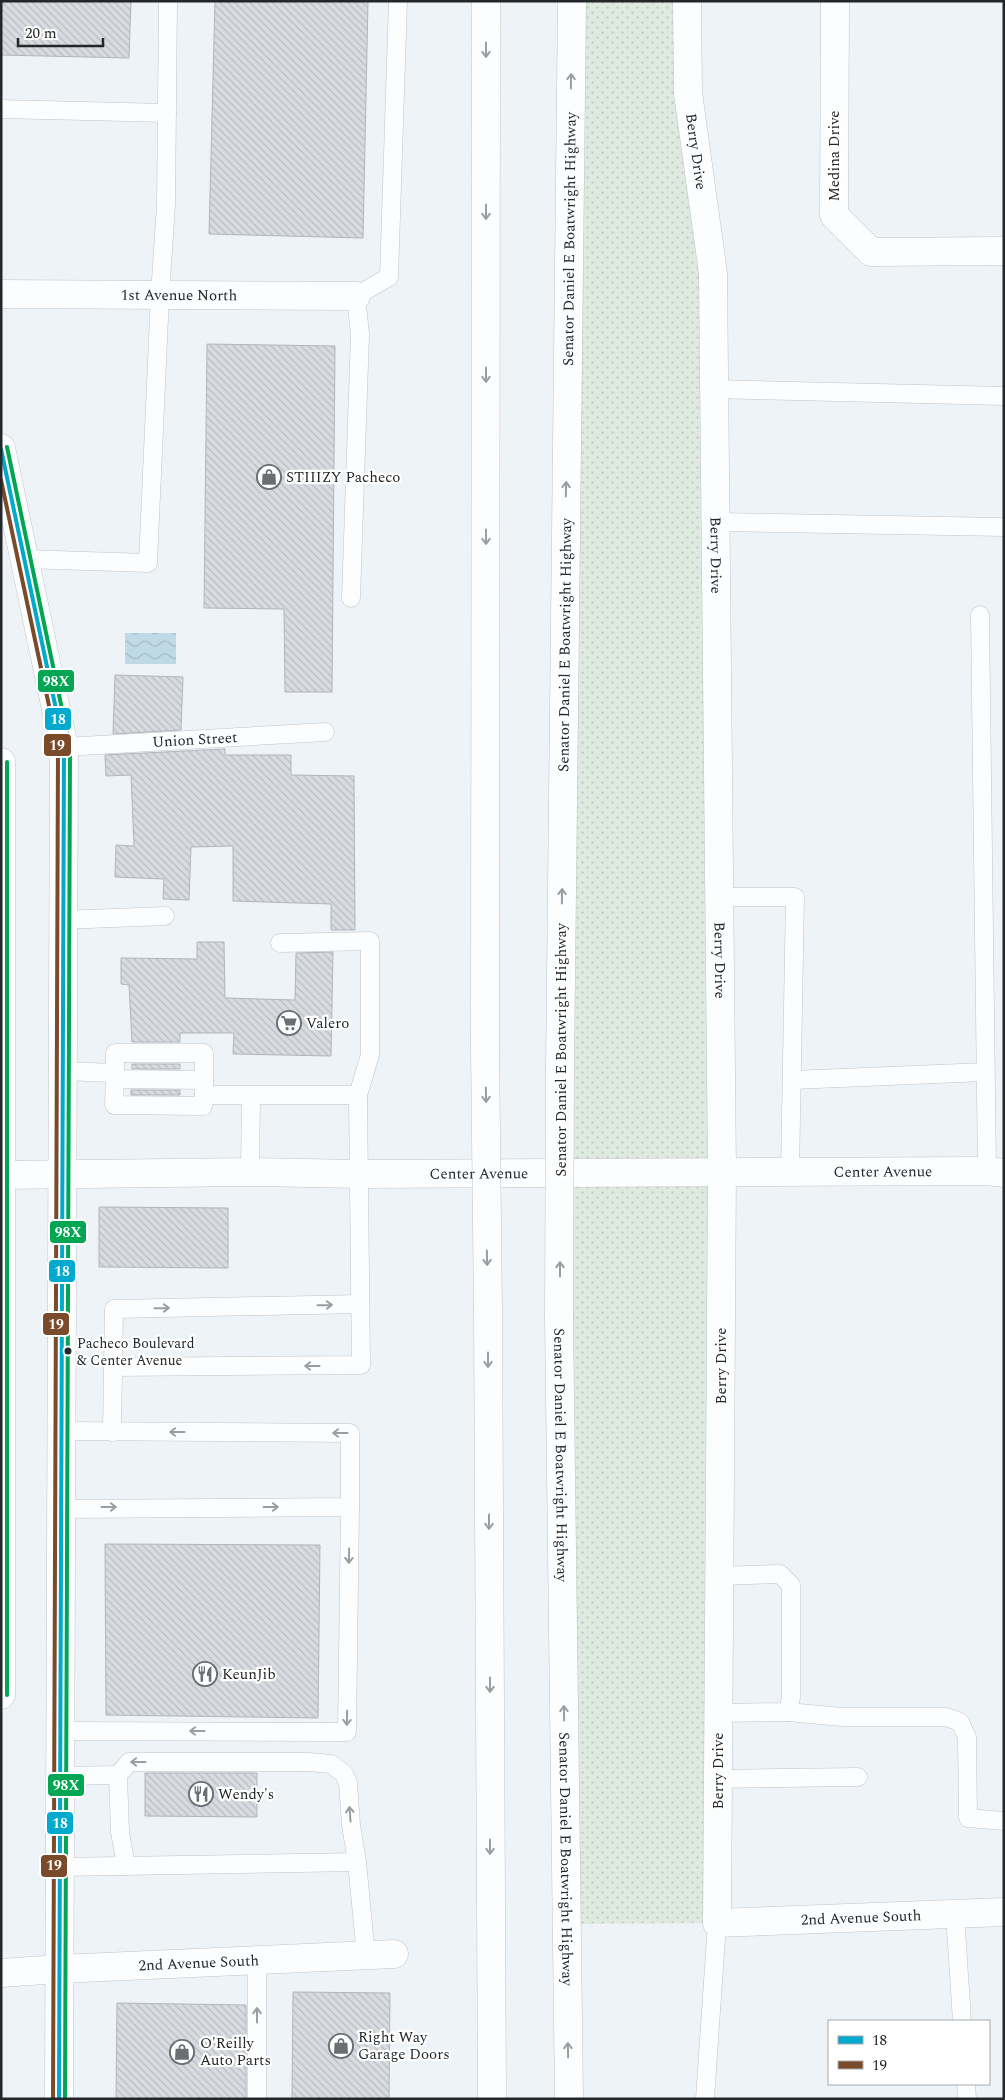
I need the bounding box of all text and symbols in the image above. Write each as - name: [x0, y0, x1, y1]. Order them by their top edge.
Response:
- scale bar: [18, 15, 102, 47]
- text: 20 m: [25, 22, 57, 45]
- one-way arrow: [481, 42, 491, 58]
- one-way arrow: [566, 74, 576, 90]
- street label: Medina Drive: [823, 110, 846, 202]
- street label: Senator Daniel E Boatwright Highway: [556, 111, 582, 366]
- street label: Berry Drive: [679, 112, 713, 191]
- one-way arrow: [481, 204, 491, 220]
- street label: 1st Avenue North: [121, 283, 238, 307]
- one-way arrow: [481, 366, 491, 383]
- shop icon: STIIIZY Pacheco: [256, 464, 282, 490]
- place label: STIIIZY Pacheco: [286, 466, 400, 489]
- one-way arrow: [562, 481, 571, 497]
- street label: Senator Daniel E Boatwright Highway: [552, 517, 578, 772]
- street label: Berry Drive: [704, 517, 728, 594]
- one-way arrow: [481, 529, 491, 545]
- line badge: 98X: [37, 669, 75, 693]
- text: 98X: [43, 671, 69, 692]
- line badge: 18: [44, 707, 72, 731]
- text: 18: [50, 709, 66, 730]
- street label: Union Street: [152, 726, 238, 753]
- line badge: 19: [43, 733, 72, 757]
- text: 19: [49, 735, 65, 756]
- one-way arrow: [557, 888, 567, 904]
- street label: Senator Daniel E Boatwright Highway: [550, 922, 573, 1177]
- street label: Berry Drive: [708, 922, 732, 999]
- supermarket icon: Valero: [276, 1010, 302, 1036]
- place label: Valero: [306, 1012, 349, 1035]
- one-way arrow: [481, 1087, 491, 1103]
- street label: Center Avenue: [834, 1160, 932, 1183]
- street label: Center Avenue: [430, 1162, 528, 1185]
- line badge: 98X: [49, 1220, 87, 1244]
- text: 98X: [55, 1222, 81, 1243]
- one-way arrow: [483, 1250, 492, 1266]
- line badge: 18: [48, 1259, 76, 1283]
- text: 18: [54, 1261, 70, 1282]
- one-way arrow: [555, 1261, 565, 1277]
- one-way arrow: [316, 1300, 333, 1310]
- one-way arrow: [154, 1303, 170, 1313]
- line badge: 19: [42, 1312, 70, 1336]
- text: 19: [48, 1314, 64, 1335]
- street label: Senator Daniel E Boatwright Highway: [548, 1328, 574, 1583]
- street label: Berry Drive: [710, 1328, 733, 1404]
- place label: Pacheco Boulevard & Center Avenue: [77, 1333, 195, 1371]
- marker: Pacheco Boulevard & Center Avenue: [63, 1346, 73, 1356]
- one-way arrow: [483, 1352, 493, 1368]
- one-way arrow: [304, 1361, 320, 1370]
- one-way arrow: [170, 1427, 186, 1437]
- one-way arrow: [332, 1428, 348, 1438]
- one-way arrow: [100, 1502, 116, 1512]
- one-way arrow: [262, 1502, 279, 1512]
- one-way arrow: [484, 1514, 494, 1530]
- one-way arrow: [344, 1548, 354, 1564]
- restaurant icon: KeunJib: [192, 1661, 218, 1687]
- place label: KeunJib: [222, 1663, 276, 1686]
- one-way arrow: [485, 1676, 495, 1693]
- one-way arrow: [559, 1705, 569, 1721]
- one-way arrow: [342, 1710, 352, 1726]
- one-way arrow: [190, 1726, 206, 1736]
- street label: Senator Daniel E Boatwright Highway: [553, 1732, 579, 1987]
- street label: Berry Drive: [707, 1733, 730, 1809]
- one-way arrow: [131, 1757, 147, 1767]
- line badge: 98X: [47, 1773, 85, 1797]
- text: 98X: [53, 1775, 79, 1796]
- restaurant icon: Wendy's: [188, 1781, 214, 1807]
- place label: Wendy's: [218, 1783, 274, 1806]
- one-way arrow: [345, 1806, 355, 1822]
- line badge: 18: [46, 1811, 74, 1835]
- text: 18: [52, 1813, 68, 1834]
- one-way arrow: [485, 1839, 495, 1855]
- line badge: 19: [40, 1854, 68, 1878]
- text: 19: [46, 1855, 62, 1876]
- street label: 2nd Avenue South: [800, 1904, 922, 1931]
- street label: 2nd Avenue South: [138, 1949, 260, 1977]
- one-way arrow: [252, 2007, 262, 2024]
- legend: [828, 2020, 990, 2085]
- place label: Right Way Garage Doors: [358, 2026, 450, 2066]
- text: 18: [872, 2029, 887, 2052]
- place label: O'Reilly Auto Parts: [200, 2032, 271, 2072]
- shop icon: Right Way Garage Doors: [328, 2033, 354, 2059]
- shop icon: O'Reilly Auto Parts: [169, 2039, 195, 2065]
- one-way arrow: [563, 2042, 573, 2058]
- text: 19: [872, 2054, 887, 2077]

